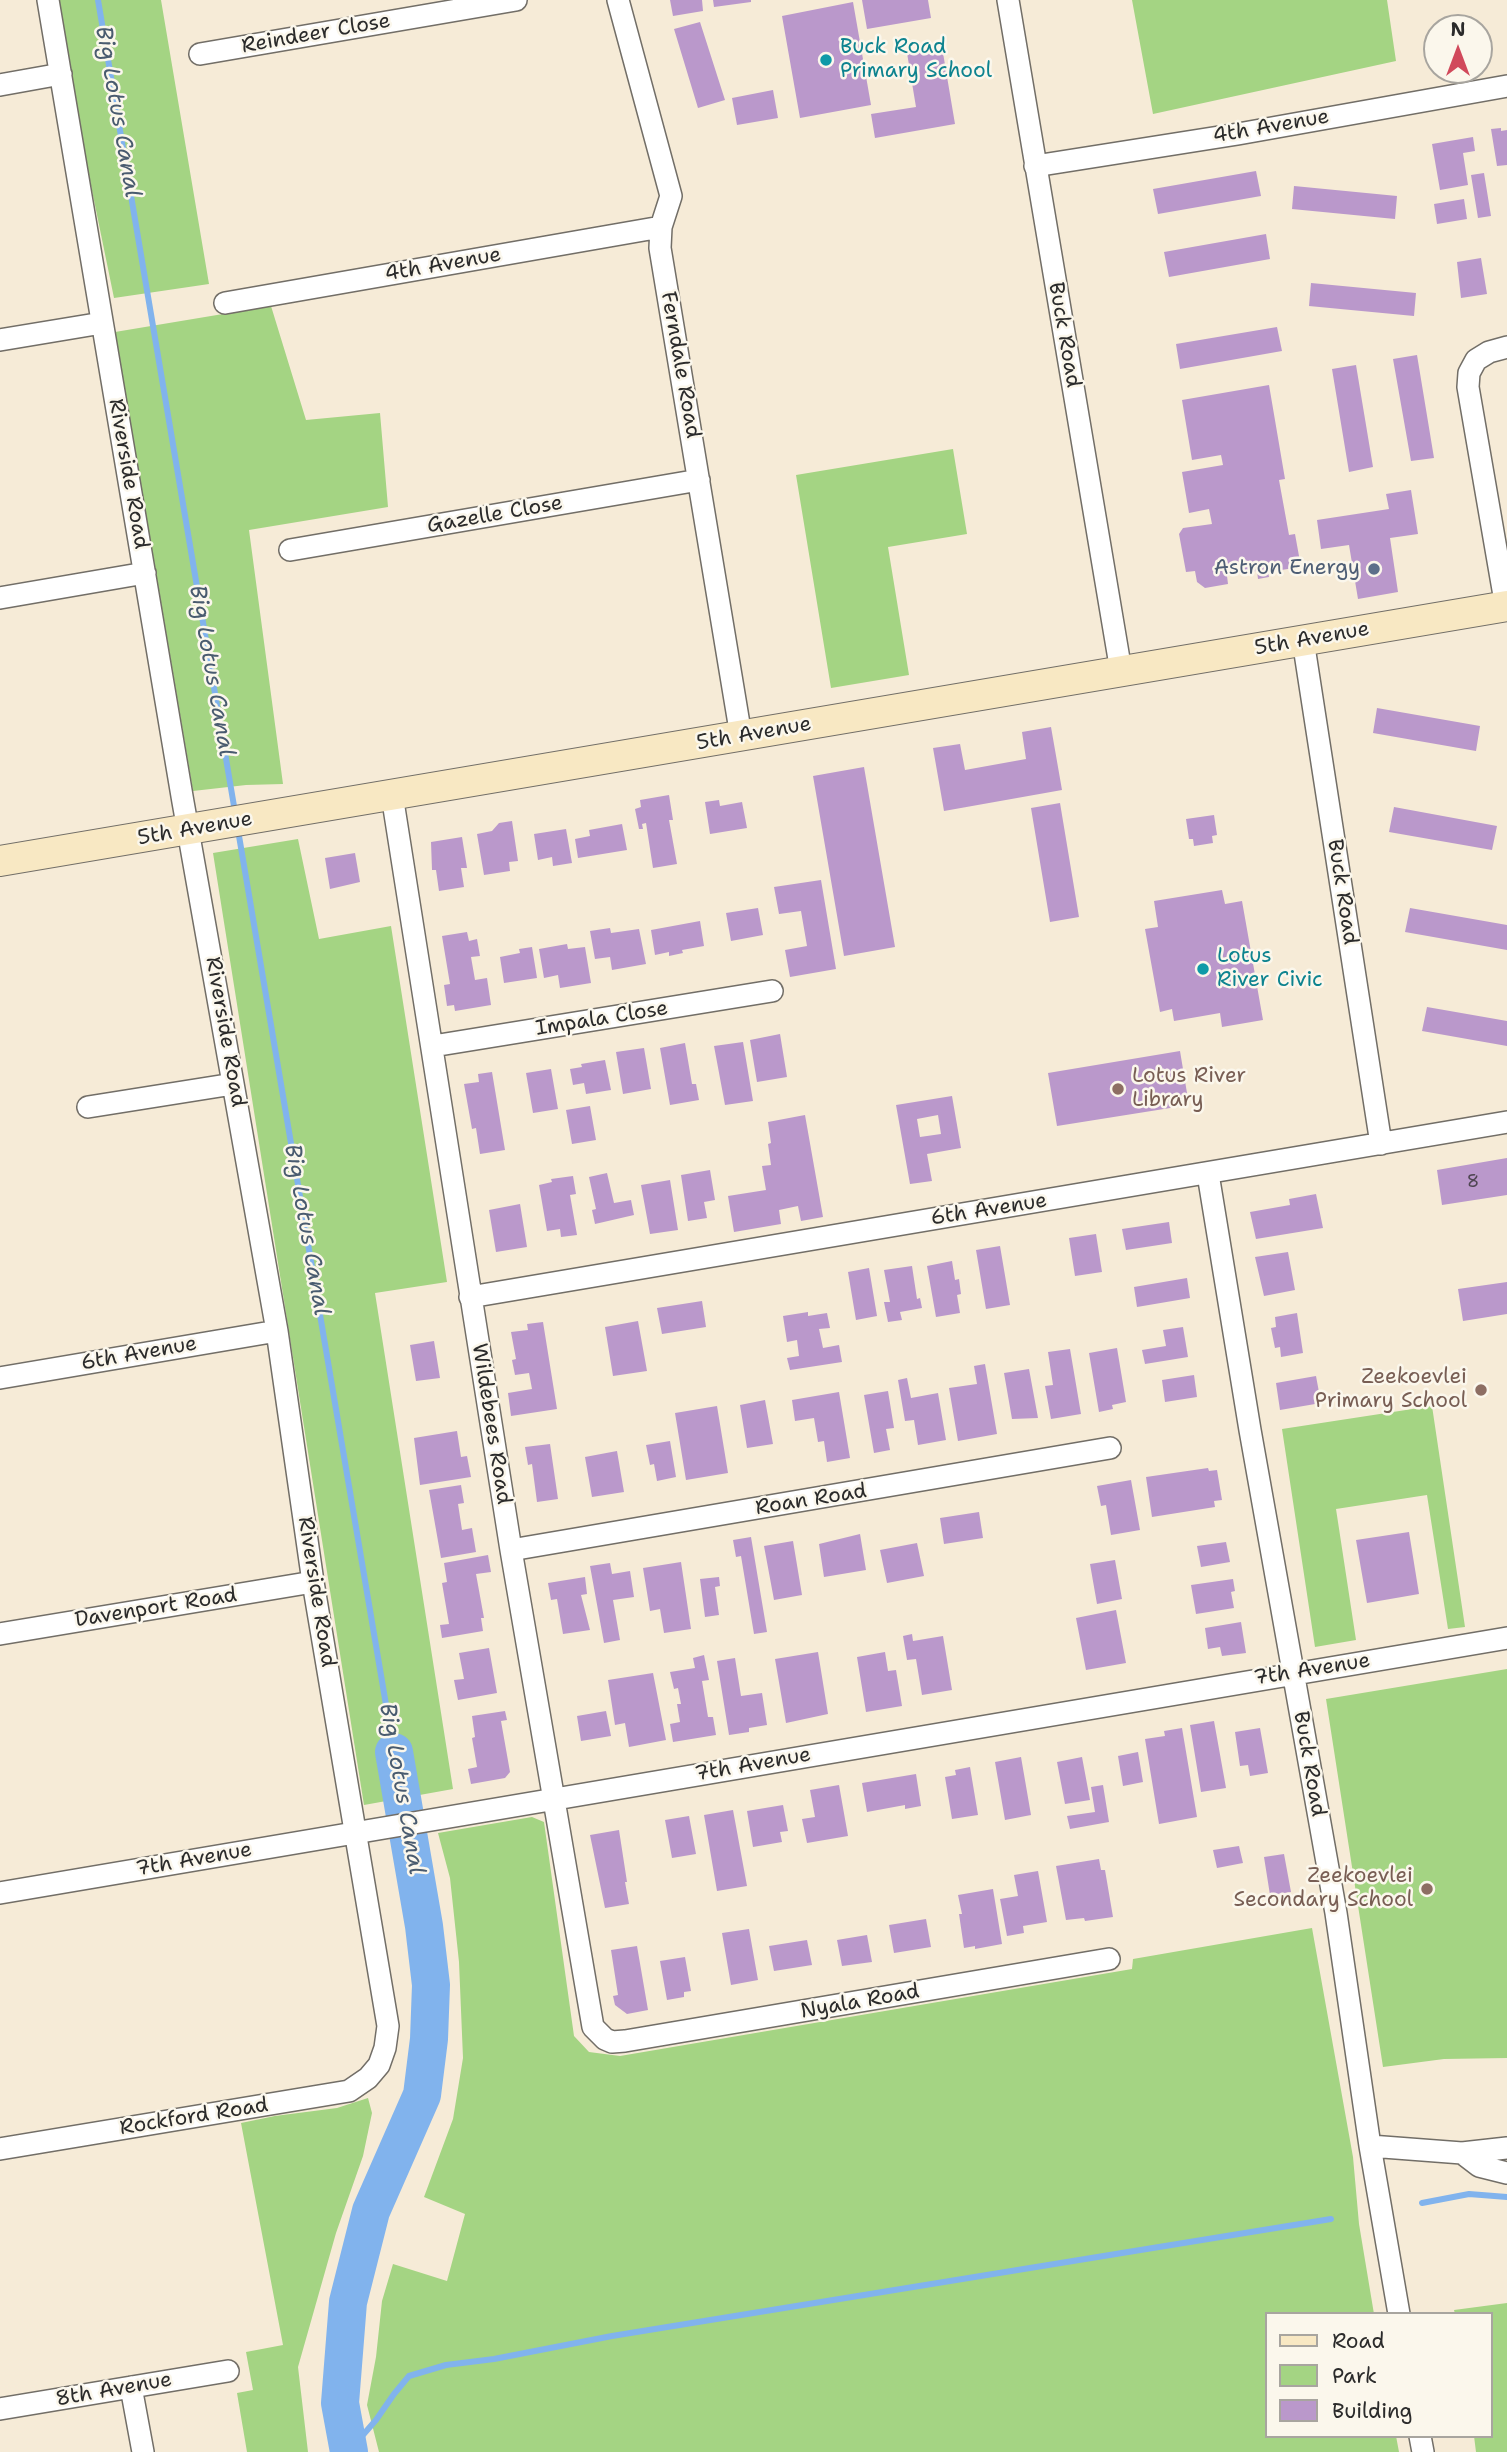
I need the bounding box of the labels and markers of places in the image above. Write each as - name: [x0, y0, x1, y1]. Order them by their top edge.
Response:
- place label: Buck Road Primary School: [840, 35, 992, 85]
- marker: Buck Road Primary School: [818, 52, 834, 68]
- place label: Astron Energy: [1214, 556, 1360, 582]
- marker: Astron Energy: [1366, 561, 1382, 577]
- place label: Lotus River Civic: [1217, 944, 1323, 994]
- marker: Lotus River Civic: [1195, 961, 1211, 977]
- place label: Lotus River Library: [1132, 1064, 1246, 1114]
- marker: Lotus River Library: [1110, 1081, 1126, 1097]
- place label: Zeekoevlei Primary School: [1315, 1365, 1467, 1415]
- marker: Zeekoevlei Primary School: [1473, 1382, 1489, 1398]
- place label: Zeekoevlei Secondary School: [1234, 1864, 1413, 1914]
- marker: Zeekoevlei Secondary School: [1419, 1881, 1435, 1897]

